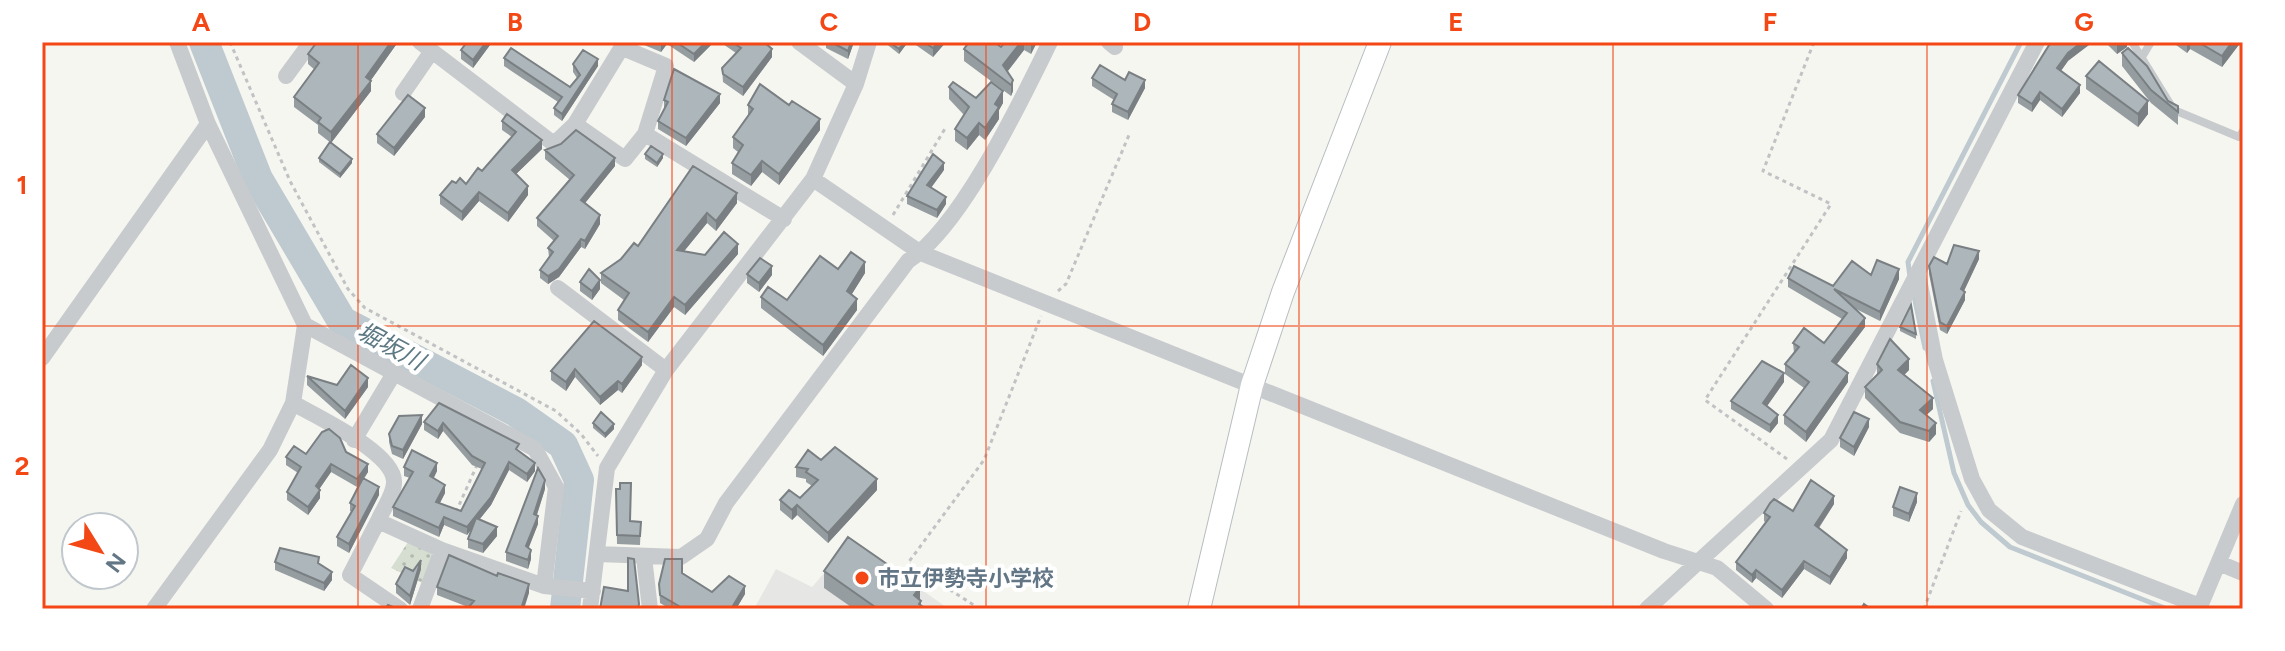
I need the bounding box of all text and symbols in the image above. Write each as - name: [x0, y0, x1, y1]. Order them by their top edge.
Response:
- text: A: [192, 6, 211, 38]
- text: B: [507, 6, 523, 38]
- text: C: [820, 6, 839, 38]
- text: D: [1133, 6, 1151, 38]
- text: E: [1448, 6, 1464, 38]
- text: F: [1763, 6, 1777, 38]
- text: G: [2074, 6, 2094, 38]
- text: 1: [17, 169, 27, 201]
- water label: 堀坂川: [352, 316, 432, 377]
- text: 2: [14, 450, 30, 482]
- north arrow: [60, 511, 140, 591]
- text: N: [100, 548, 131, 578]
- place label: 市立伊勢寺小学校: [878, 565, 1054, 592]
- marker: 市立伊勢寺小学校: [853, 569, 871, 587]

